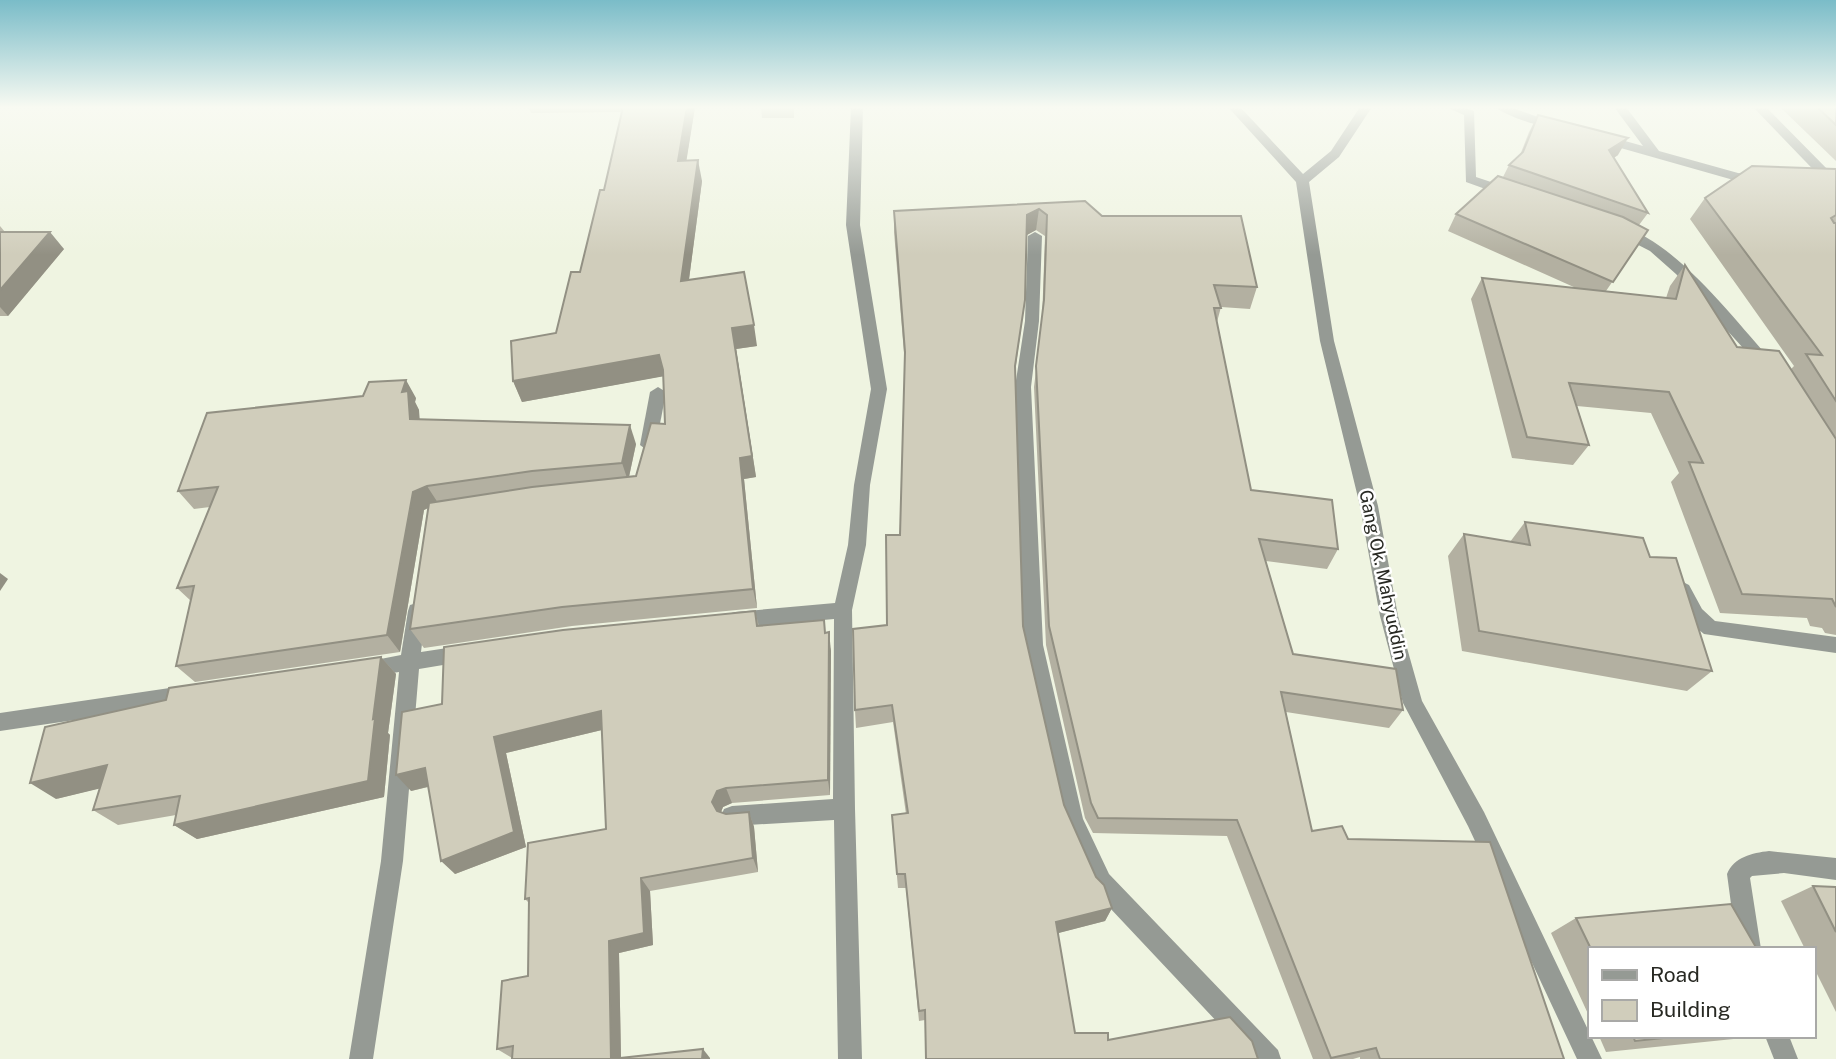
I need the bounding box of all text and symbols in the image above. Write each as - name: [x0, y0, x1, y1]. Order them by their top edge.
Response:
- street label: Gang Ok. Mahyuddin: [1355, 488, 1412, 662]
- legend: [1588, 947, 1815, 1038]
- text: Road: [1650, 962, 1700, 987]
- text: Building: [1650, 997, 1731, 1022]

